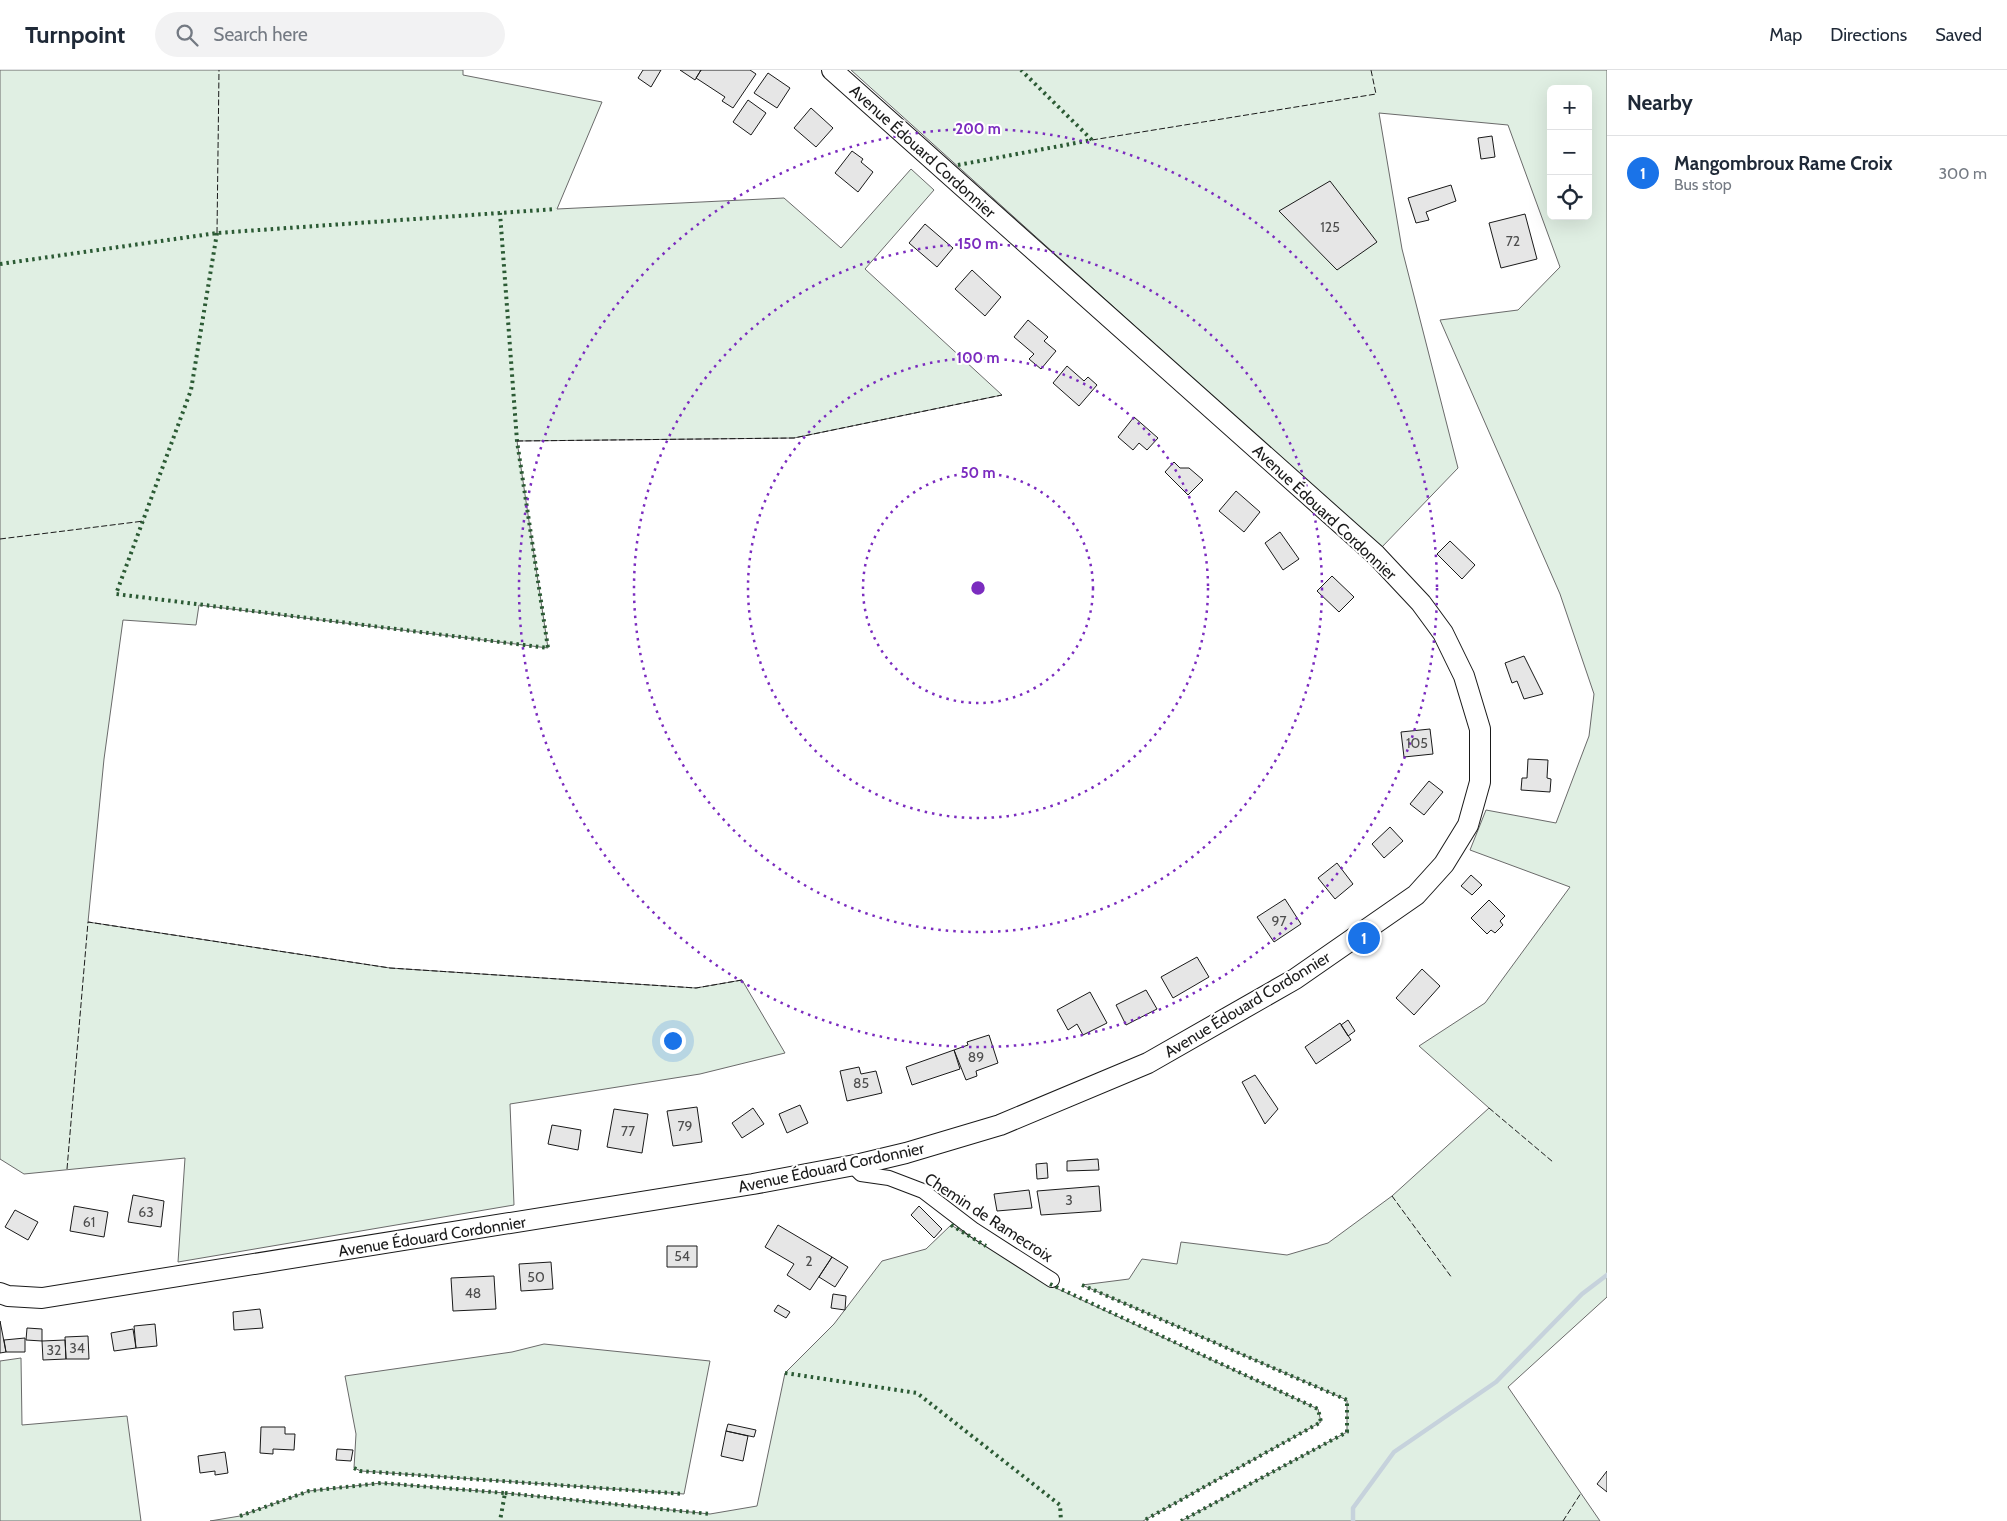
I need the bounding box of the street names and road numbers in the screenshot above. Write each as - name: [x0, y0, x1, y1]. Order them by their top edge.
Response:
- street label: Avenue Édouard Cordonnier: [846, 81, 1000, 222]
- street label: Avenue Édouard Cordonnier: [1249, 441, 1401, 585]
- street label: Avenue Édouard Cordonnier: [1161, 947, 1334, 1061]
- street label: Avenue Édouard Cordonnier: [736, 1138, 927, 1196]
- street label: Chemin de Ramecroix: [921, 1169, 1057, 1266]
- street label: Avenue Édouard Cordonnier: [337, 1212, 528, 1261]

